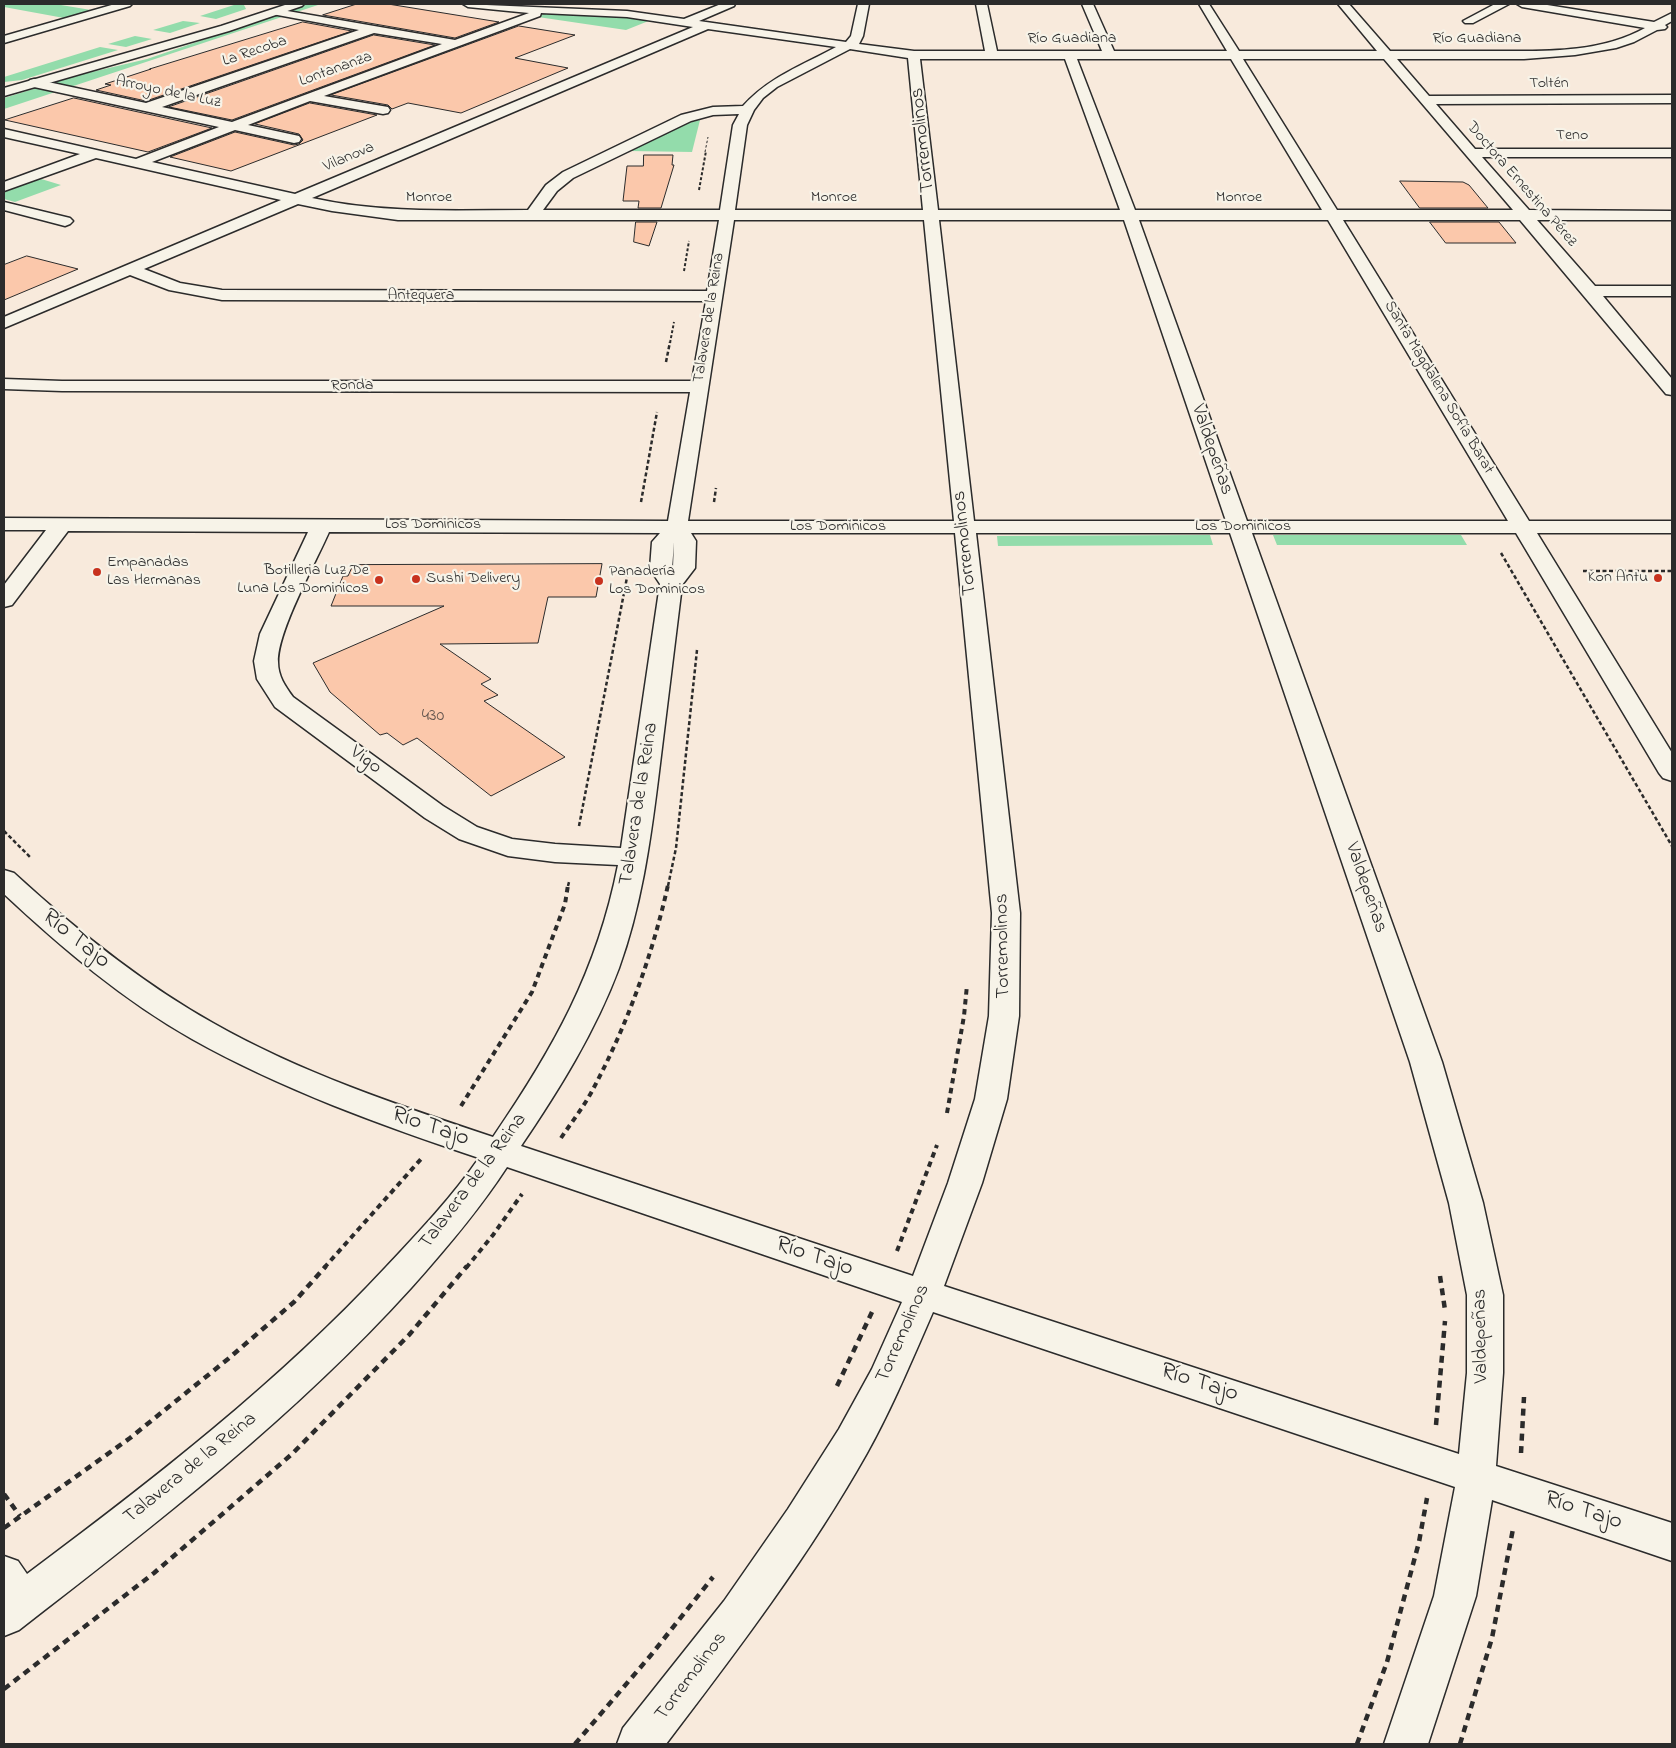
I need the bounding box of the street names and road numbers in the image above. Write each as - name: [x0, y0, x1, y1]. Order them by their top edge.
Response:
- street label: Río Guadiana: [1028, 29, 1116, 49]
- street label: Río Guadiana: [1433, 29, 1521, 49]
- street label: La Recoba: [220, 32, 290, 72]
- street label: Lontananza: [297, 48, 375, 92]
- street label: Arroyo de la Luz: [114, 72, 222, 114]
- street label: Toltén: [1529, 74, 1569, 94]
- street label: Torremolinos: [907, 86, 941, 194]
- street label: Doctora Ernestina Pérez: [1461, 119, 1581, 251]
- street label: Teno: [1556, 126, 1588, 146]
- street label: Vilanova: [321, 139, 377, 177]
- street label: Monroe: [406, 188, 452, 208]
- street label: Monroe: [811, 188, 857, 208]
- street label: Monroe: [1216, 188, 1262, 208]
- street label: Talavera de la Reina: [690, 252, 730, 384]
- street label: Antequera: [388, 286, 454, 306]
- street label: Santa Magdalena Sofía Barat: [1379, 298, 1497, 478]
- street label: Ronda: [331, 376, 373, 396]
- street label: Valdepeñas: [1184, 401, 1238, 499]
- street label: Torremolinos: [949, 489, 983, 597]
- street label: Los Dominicos: [385, 515, 481, 535]
- street label: Los Dominicos: [790, 517, 886, 537]
- street label: Los Dominicos: [1195, 517, 1291, 537]
- street label: Talavera de la Reina: [615, 721, 665, 887]
- street label: Vigo: [344, 741, 386, 781]
- street label: Valdepeñas: [1338, 839, 1392, 937]
- street label: Torremolinos: [991, 893, 1017, 999]
- street label: Río Tajo: [35, 904, 115, 976]
- street label: Río Tajo: [387, 1101, 473, 1155]
- street label: Talavera de la Reina: [415, 1109, 533, 1255]
- street label: Río Tajo: [771, 1231, 857, 1285]
- street label: Torremolinos: [872, 1281, 936, 1387]
- street label: Valdepeñas: [1469, 1289, 1495, 1383]
- street label: Río Tajo: [1156, 1358, 1242, 1410]
- street label: Talavera de la Reina: [120, 1408, 262, 1530]
- street label: Río Tajo: [1540, 1486, 1626, 1538]
- street label: Torremolinos: [651, 1628, 733, 1726]

